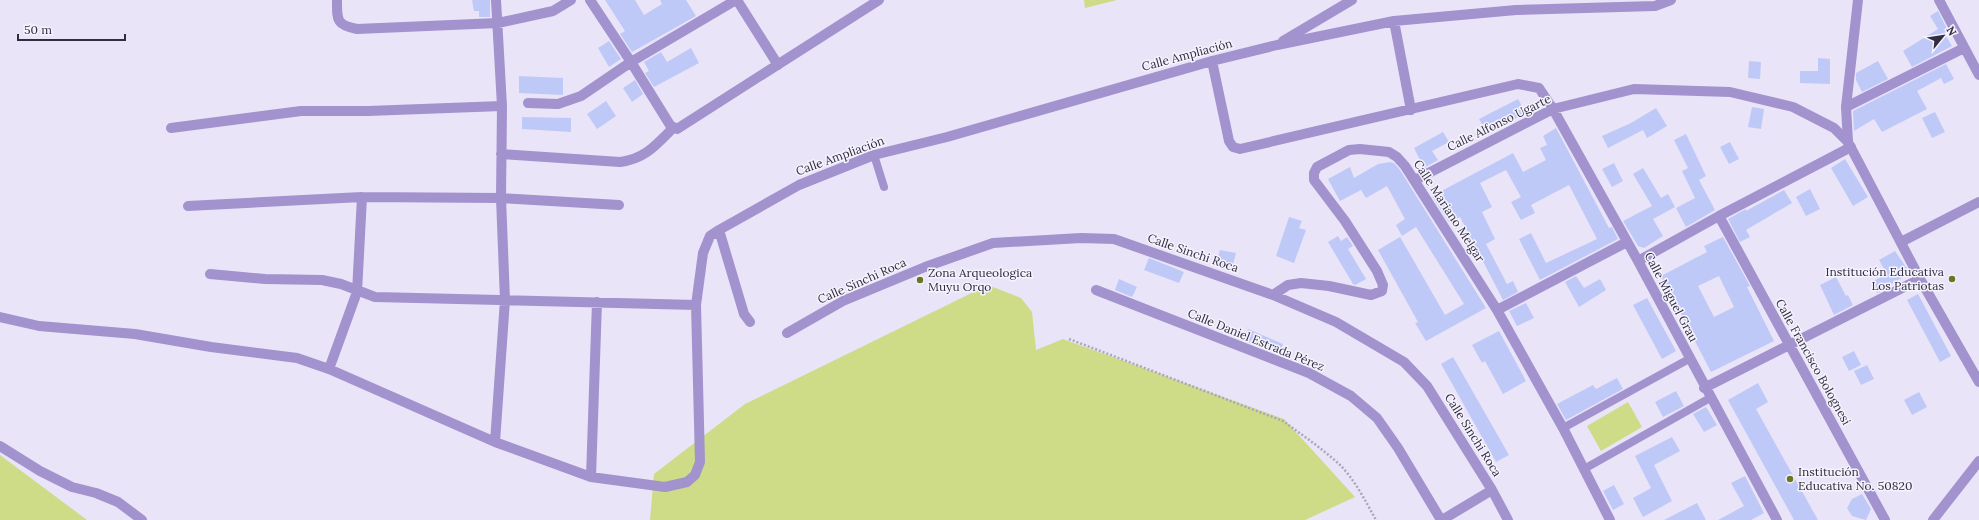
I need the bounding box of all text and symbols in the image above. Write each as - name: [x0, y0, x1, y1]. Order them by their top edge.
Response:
- scale bar: [18, 16, 125, 42]
- north arrow: [1923, 16, 1963, 56]
- text: 50 m: [24, 22, 52, 37]
- text: N: [1943, 24, 1960, 39]
- street label: Calle Ampliación: [1140, 35, 1234, 74]
- street label: Calle Alfonso Ugarte: [1444, 91, 1554, 154]
- street label: Calle Ampliación: [794, 133, 886, 178]
- street label: Calle Mariano Melgar: [1411, 157, 1489, 265]
- street label: Calle Sinchi Roca: [1146, 230, 1241, 275]
- street label: Calle Miguel Grau: [1641, 249, 1701, 344]
- street label: Calle Sinchi Roca: [815, 254, 908, 307]
- place label: Institución Educativa Los Patriotas: [1826, 264, 1944, 293]
- place label: Zona Arqueologica Muyu Orqo: [928, 265, 1032, 294]
- marker: Institución Educativa Los Patriotas: [1947, 274, 1957, 284]
- marker: Zona Arqueologica Muyu Orqo: [915, 275, 925, 285]
- street label: Calle Francisco Bolognesi: [1773, 296, 1854, 427]
- street label: Calle Daniel Estrada Pérez: [1186, 305, 1327, 374]
- street label: Calle Sinchi Roca: [1442, 390, 1505, 479]
- place label: Institución Educativa No. 50820: [1798, 464, 1912, 493]
- marker: Institución Educativa No. 50820: [1785, 474, 1795, 484]

